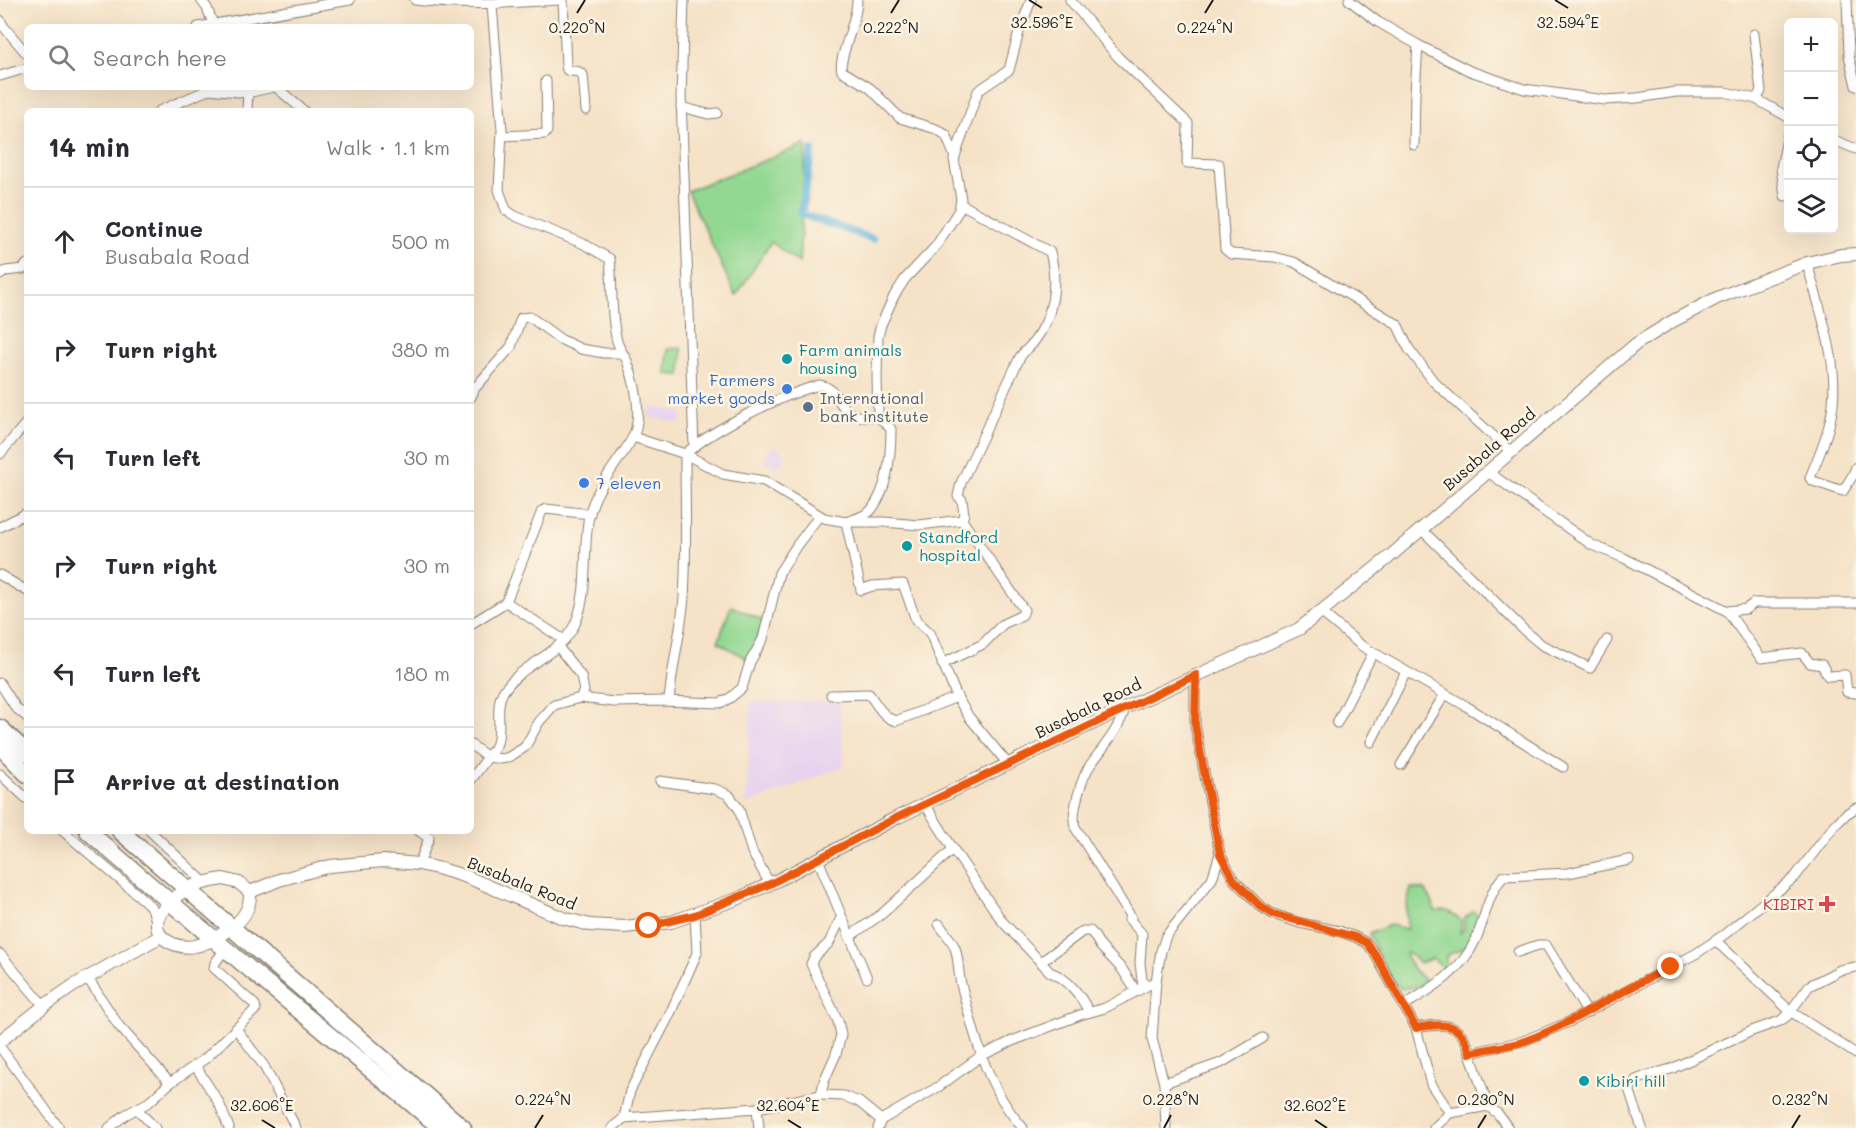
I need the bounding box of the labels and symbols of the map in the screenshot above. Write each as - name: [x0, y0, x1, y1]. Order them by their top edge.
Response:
- text: 32.596°E: [1011, 12, 1074, 32]
- text: 32.594°E: [1537, 12, 1600, 32]
- text: 0.220°N: [549, 17, 605, 37]
- text: 0.222°N: [863, 17, 919, 37]
- text: 0.224°N: [1177, 17, 1233, 37]
- place label: Farm animals housing: [799, 339, 902, 378]
- marker: Farm animals housing: [780, 352, 794, 366]
- place label: Farmers market goods: [668, 369, 775, 408]
- marker: Farmers market goods: [780, 382, 794, 396]
- place label: International bank institute: [820, 387, 929, 426]
- marker: International bank institute: [801, 400, 815, 414]
- street label: Busabala Road: [1438, 403, 1539, 494]
- place label: 7 eleven: [596, 472, 661, 493]
- marker: 7 eleven: [577, 476, 591, 490]
- place label: Standford hospital: [919, 526, 998, 565]
- marker: Standford hospital: [900, 539, 914, 553]
- street label: Busabala Road: [1031, 673, 1144, 742]
- street label: Busabala Road: [465, 851, 580, 914]
- place label: KIBIRI: [1763, 893, 1814, 914]
- marker: KIBIRI: [1818, 895, 1836, 913]
- route start: [635, 912, 661, 938]
- route end: [1657, 953, 1683, 979]
- place label: Kibiri hill: [1596, 1070, 1666, 1091]
- marker: Kibiri hill: [1577, 1074, 1591, 1088]
- text: 0.224°N: [515, 1089, 571, 1109]
- text: 0.228°N: [1143, 1089, 1199, 1109]
- text: 0.230°N: [1458, 1089, 1514, 1109]
- text: 0.232°N: [1772, 1089, 1828, 1109]
- text: 32.606°E: [230, 1095, 294, 1115]
- text: 32.604°E: [756, 1095, 820, 1115]
- text: 32.602°E: [1284, 1095, 1347, 1115]

